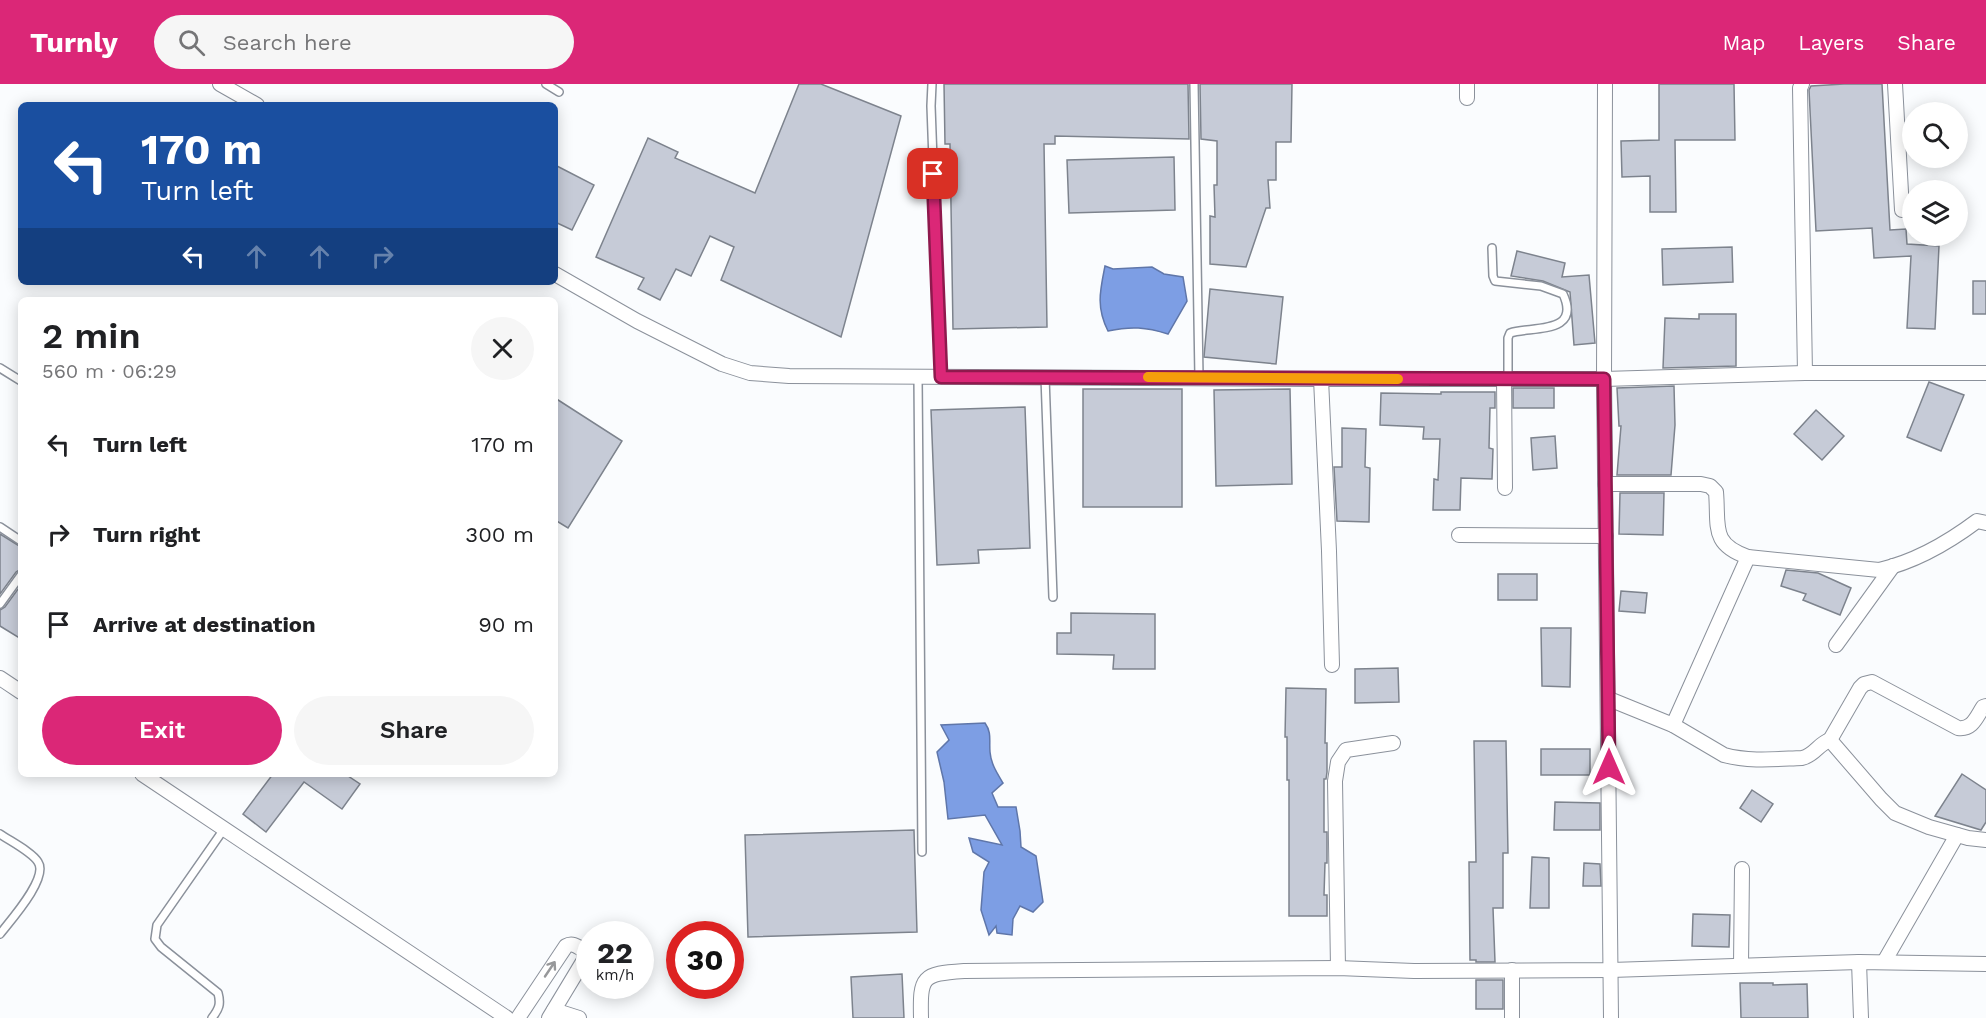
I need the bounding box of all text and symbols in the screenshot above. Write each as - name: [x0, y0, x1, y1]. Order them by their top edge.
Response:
- search box: [154, 15, 574, 69]
- text: Turnly: [30, 26, 118, 59]
- icon: search: [175, 26, 208, 59]
- text: Search here: [223, 30, 352, 55]
- text: Map: [1722, 30, 1765, 55]
- text: Layers: [1798, 30, 1864, 55]
- text: Share: [1897, 30, 1956, 55]
- map controls: [1902, 102, 1968, 246]
- button: search: [1902, 102, 1968, 168]
- text: 170 m: [141, 125, 262, 174]
- icon: left: [42, 126, 120, 204]
- pin: [907, 148, 958, 199]
- icon: arrive: [916, 157, 949, 190]
- text: Turn left: [141, 175, 253, 207]
- button: layers: [1902, 180, 1968, 246]
- icon: left: [177, 240, 210, 273]
- icon: ahead: [240, 240, 273, 273]
- icon: ahead: [303, 240, 336, 273]
- icon: right: [366, 240, 399, 273]
- text: 2 min: [42, 315, 141, 357]
- button: close: [471, 317, 534, 380]
- text: 560 m · 06:29: [42, 359, 177, 383]
- icon: left: [42, 428, 75, 461]
- text: Turn left: [93, 432, 187, 457]
- text: 170 m: [471, 432, 534, 457]
- icon: right: [42, 518, 75, 551]
- text: Turn right: [93, 522, 200, 547]
- text: 300 m: [465, 522, 534, 547]
- icon: arrive: [42, 608, 75, 641]
- text: Arrive at destination: [93, 612, 316, 637]
- text: 90 m: [478, 612, 534, 637]
- button: Exit: [42, 696, 282, 765]
- button: Share: [294, 696, 534, 765]
- position arrow: [1577, 735, 1641, 799]
- speed limit sign: 30: [666, 921, 744, 999]
- text: 22: [597, 935, 633, 970]
- one-way arrow: [544, 962, 556, 978]
- text: km/h: [596, 966, 634, 984]

